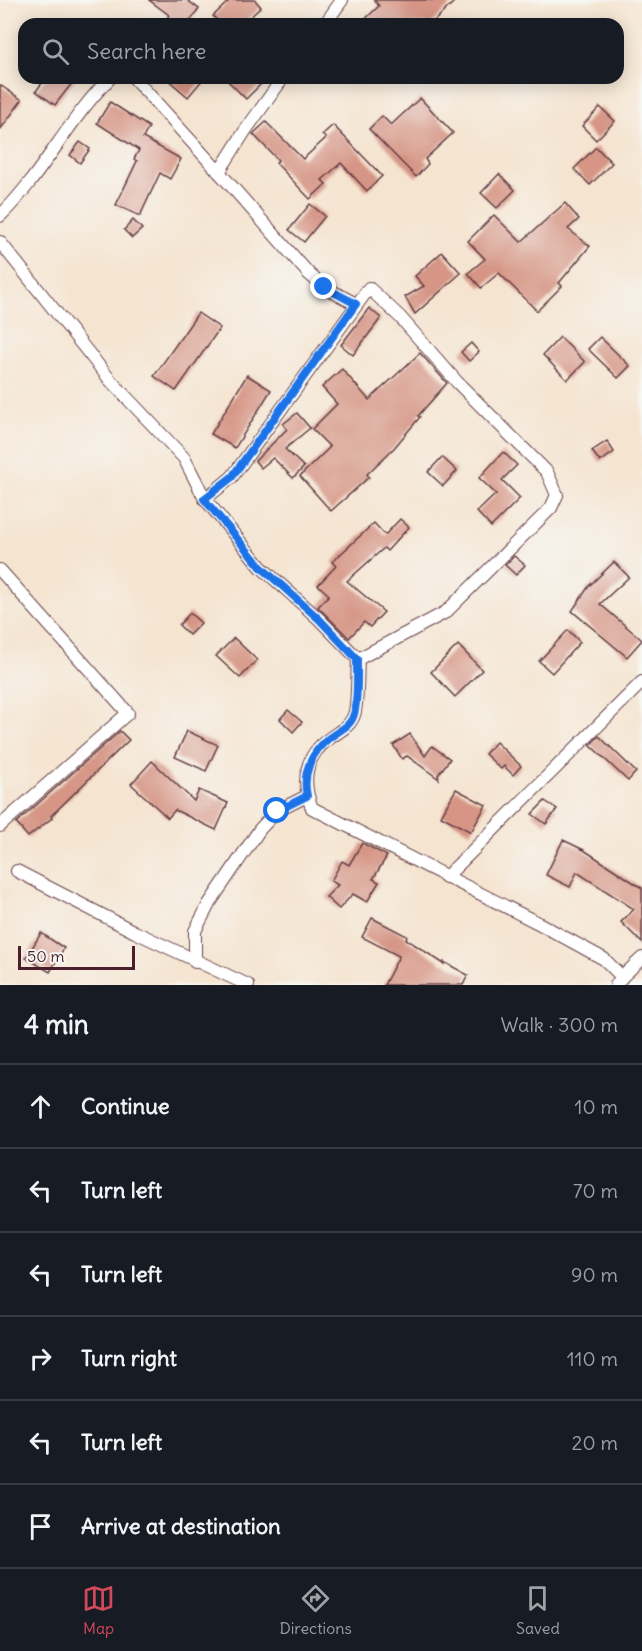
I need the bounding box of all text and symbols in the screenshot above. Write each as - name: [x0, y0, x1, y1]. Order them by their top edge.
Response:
- search box: [18, 18, 624, 84]
- icon: search: [39, 35, 72, 68]
- text: Search here: [87, 37, 206, 65]
- route end: [310, 273, 336, 299]
- route start: [263, 797, 289, 823]
- scale bar: [18, 943, 135, 971]
- text: 50 m: [27, 946, 65, 966]
- text: 4 min: [24, 1008, 89, 1041]
- text: Walk · 300 m: [500, 1012, 618, 1037]
- icon: ahead: [24, 1090, 57, 1123]
- text: Continue: [81, 1092, 170, 1120]
- text: 10 m: [575, 1094, 618, 1119]
- icon: left: [24, 1174, 57, 1207]
- text: Turn left: [81, 1176, 162, 1204]
- text: 70 m: [573, 1178, 618, 1203]
- icon: left: [24, 1258, 57, 1291]
- text: Turn left: [81, 1260, 162, 1288]
- text: 90 m: [571, 1262, 618, 1287]
- icon: right: [24, 1342, 57, 1375]
- text: Turn right: [81, 1344, 177, 1372]
- text: 110 m: [567, 1346, 618, 1371]
- icon: left: [24, 1426, 57, 1459]
- text: Turn left: [81, 1428, 162, 1456]
- text: 20 m: [572, 1430, 618, 1455]
- icon: arrive: [24, 1510, 57, 1543]
- text: Arrive at destination: [81, 1512, 281, 1540]
- tab: Map: [82, 1582, 115, 1638]
- tab: Directions: [279, 1582, 352, 1638]
- tab: Saved: [516, 1582, 560, 1638]

